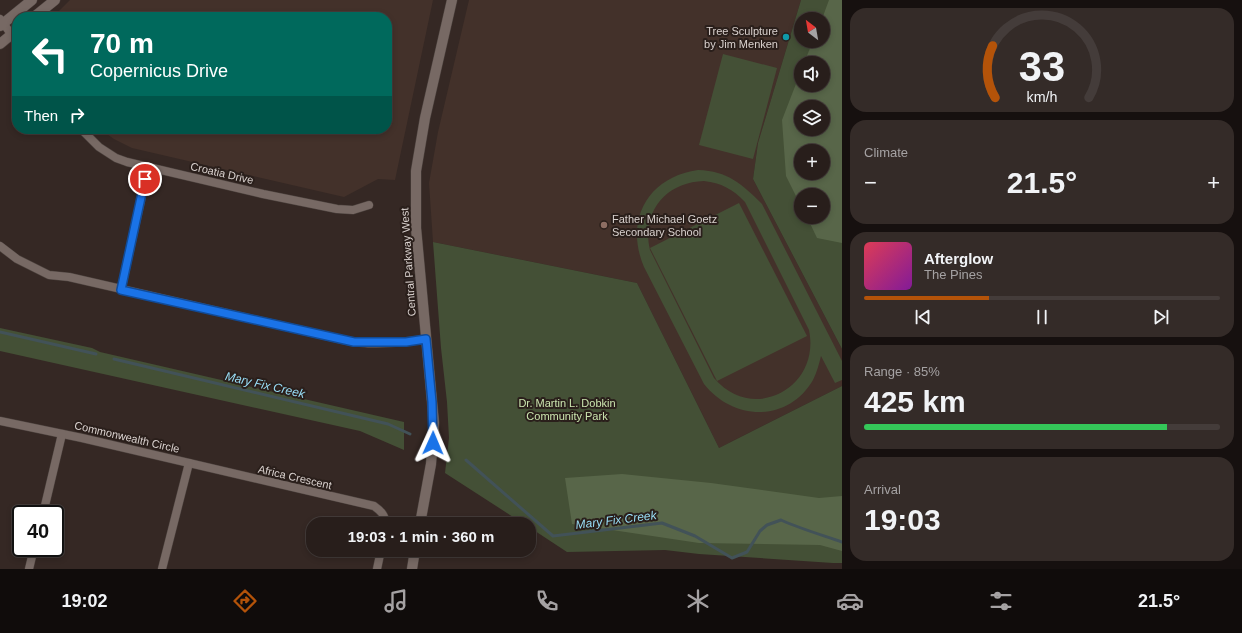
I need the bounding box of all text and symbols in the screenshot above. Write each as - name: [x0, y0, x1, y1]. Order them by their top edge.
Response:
- north arrow: [794, 12, 830, 48]
- map controls: [794, 12, 830, 224]
- place label: Tree Sculpture by Jim Menken: [704, 25, 778, 50]
- icon: left: [24, 28, 76, 80]
- text: 70 m: [90, 28, 154, 59]
- marker: Tree Sculpture by Jim Menken: [781, 32, 791, 42]
- text: 33: [1019, 43, 1065, 90]
- button: sound: [794, 56, 830, 92]
- text: Copernicus Drive: [90, 61, 228, 81]
- text: km/h: [1027, 89, 1058, 105]
- button: layers: [794, 100, 830, 136]
- icon: right: [66, 104, 88, 126]
- text: Then: [24, 107, 58, 124]
- button: +: [794, 144, 830, 180]
- text: Climate: [864, 145, 908, 160]
- street label: Croatia Drive: [189, 160, 255, 186]
- pin: [128, 162, 162, 196]
- text: 21.5°: [1007, 166, 1077, 199]
- icon: arrive: [134, 168, 156, 190]
- text: −: [864, 170, 877, 195]
- text: +: [1207, 170, 1220, 195]
- button: −: [794, 188, 830, 224]
- street label: Central Parkway West: [398, 207, 418, 317]
- place label: Father Michael Goetz Secondary School: [612, 213, 717, 238]
- marker: Father Michael Goetz Secondary School: [599, 220, 609, 230]
- text: Afterglow: [924, 250, 993, 267]
- text: The Pines: [924, 267, 983, 282]
- icon: previous: [912, 306, 934, 328]
- icon: pause: [1031, 306, 1053, 328]
- icon: next: [1150, 306, 1172, 328]
- text: Range · 85%: [864, 364, 940, 379]
- water label: Mary Fix Creek: [224, 369, 307, 401]
- text: 425 km: [864, 385, 966, 418]
- park label: Dr. Martin L. Dobkin Community Park: [518, 397, 616, 422]
- street label: Commonwealth Circle: [73, 419, 181, 455]
- position arrow: [412, 422, 454, 464]
- street label: Africa Crescent: [257, 463, 333, 491]
- text: Arrival: [864, 482, 901, 497]
- text: 19:03: [864, 503, 941, 536]
- speed limit sign: 40: [12, 505, 64, 557]
- water label: Mary Fix Creek: [575, 508, 658, 532]
- text: 19:03 · 1 min · 360 m: [348, 528, 494, 545]
- icon: directions: [231, 587, 259, 615]
- icon: music: [382, 587, 410, 615]
- icon: phone: [533, 587, 561, 615]
- icon: climate: [684, 587, 712, 615]
- icon: car: [836, 587, 864, 615]
- icon: filters: [987, 587, 1015, 615]
- text: 19:02: [62, 591, 108, 611]
- text: 21.5°: [1138, 591, 1180, 611]

